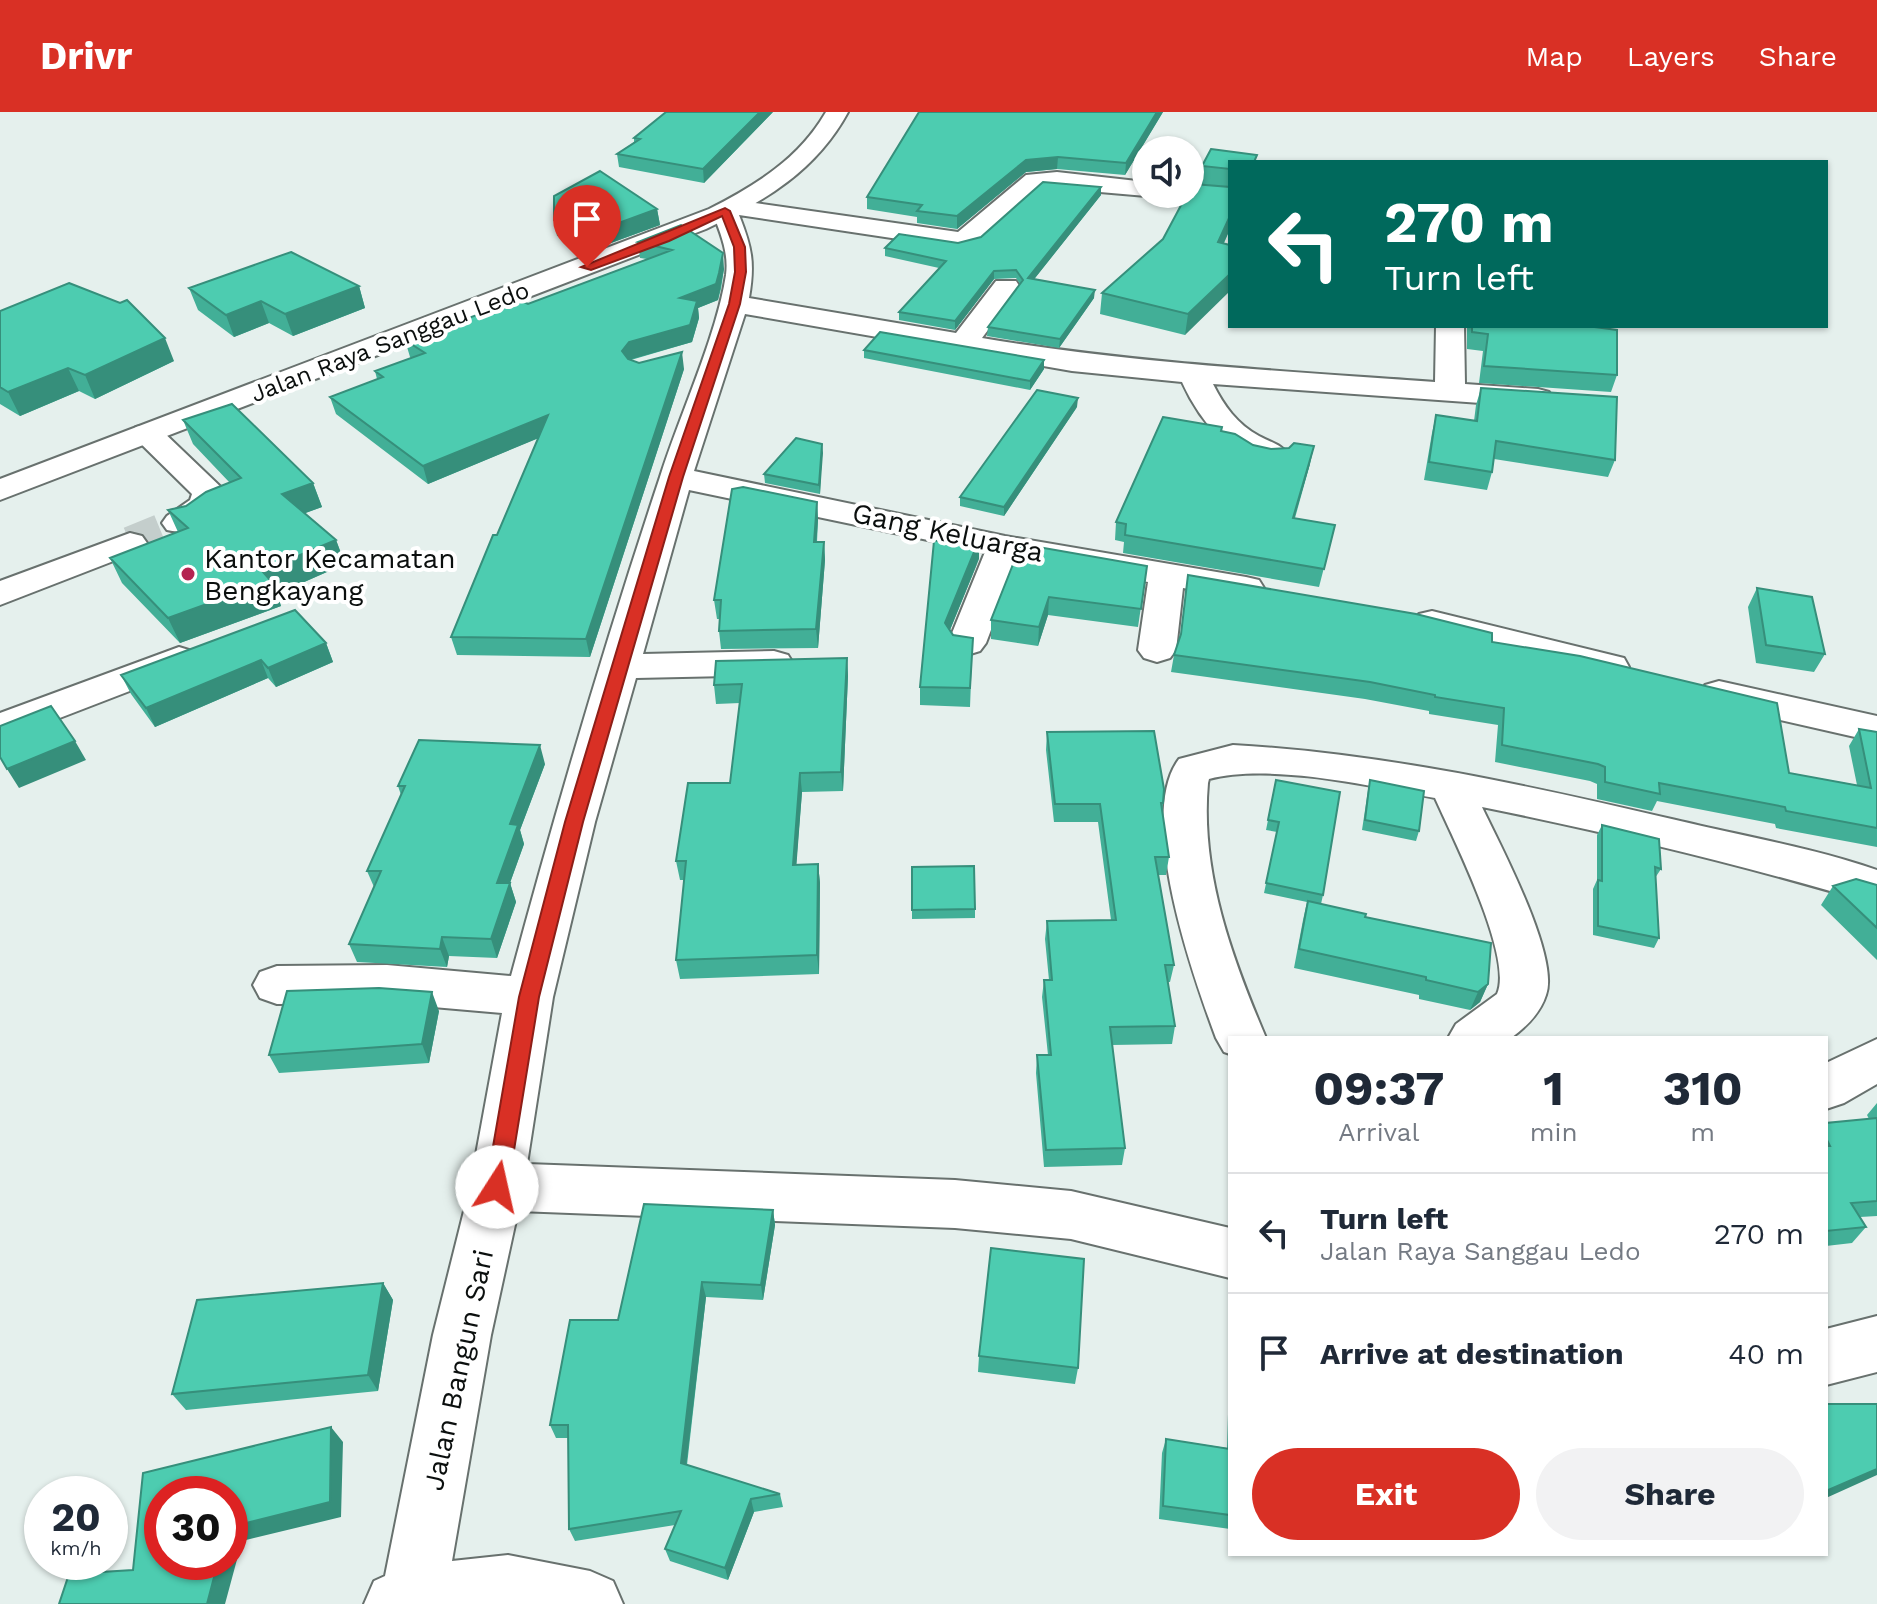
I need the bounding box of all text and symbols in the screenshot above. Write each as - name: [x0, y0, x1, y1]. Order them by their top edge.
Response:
- text: Drivr: [40, 34, 132, 78]
- text: Map: [1526, 40, 1583, 73]
- text: Layers: [1627, 40, 1715, 73]
- text: Share: [1759, 40, 1837, 73]
- map controls: [1132, 136, 1204, 208]
- button: sound: [1132, 136, 1204, 208]
- pin: [553, 185, 621, 267]
- text: 270 m: [1384, 190, 1554, 256]
- icon: left: [1252, 192, 1356, 296]
- icon: arrive: [565, 197, 609, 241]
- text: Turn left: [1384, 257, 1534, 299]
- street label: Jalan Raya Sanggau Ledo: [247, 276, 533, 408]
- street label: Gang Keluarga: [849, 496, 1047, 569]
- place label: Kantor Kecamatan Bengkayang: [204, 542, 456, 607]
- marker: Kantor Kecamatan Bengkayang: [179, 565, 197, 583]
- text: 09:37: [1313, 1060, 1444, 1117]
- text: 1: [1543, 1060, 1564, 1117]
- text: 310: [1663, 1060, 1743, 1117]
- text: Arrival: [1338, 1117, 1419, 1147]
- text: min: [1530, 1117, 1577, 1147]
- text: m: [1690, 1117, 1715, 1147]
- position arrow: [455, 1145, 539, 1229]
- text: Turn left: [1320, 1201, 1448, 1236]
- icon: left: [1252, 1211, 1296, 1255]
- text: 270 m: [1713, 1216, 1804, 1251]
- text: Jalan Raya Sanggau Ledo: [1320, 1236, 1640, 1266]
- street label: Jalan Bangun Sari: [417, 1247, 500, 1494]
- icon: arrive: [1252, 1331, 1296, 1375]
- text: Arrive at destination: [1320, 1336, 1624, 1371]
- text: 40 m: [1728, 1336, 1804, 1371]
- button: Exit: [1252, 1448, 1520, 1540]
- button: Share: [1536, 1448, 1804, 1540]
- speed limit sign: 30: [144, 1476, 248, 1580]
- text: 20: [51, 1494, 101, 1541]
- text: km/h: [50, 1536, 102, 1560]

